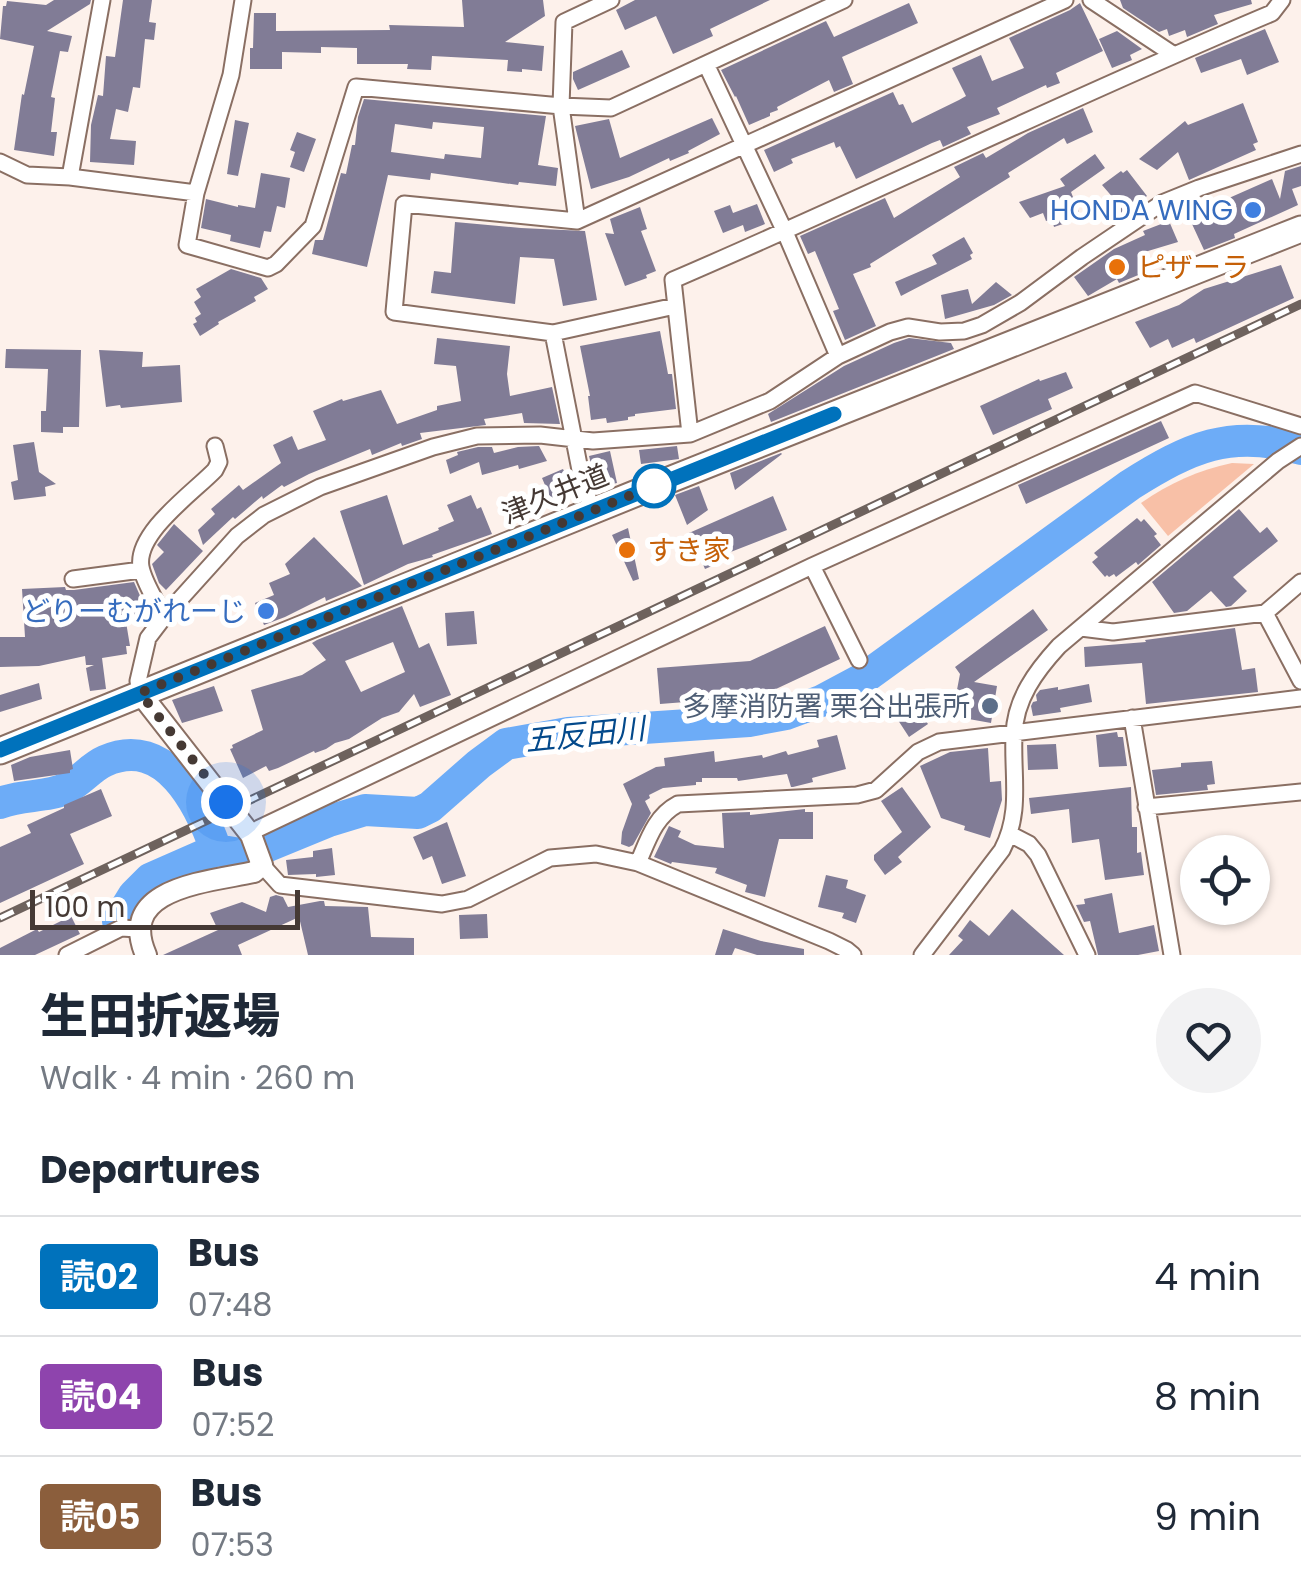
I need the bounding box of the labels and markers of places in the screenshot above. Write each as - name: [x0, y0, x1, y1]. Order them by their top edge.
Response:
- place label: HONDA WING: [1050, 191, 1233, 230]
- marker: HONDA WING: [1242, 199, 1264, 221]
- place label: ピザーラ: [1137, 248, 1249, 287]
- marker: ピザーラ: [1106, 256, 1128, 278]
- unlabelled marker: [633, 465, 675, 507]
- place label: すき家: [647, 531, 731, 570]
- marker: すき家: [616, 539, 638, 561]
- place label: どりーむがれーじ: [22, 592, 246, 631]
- marker: どりーむがれーじ: [255, 600, 277, 622]
- place label: 多摩消防署 栗谷出張所: [683, 687, 970, 726]
- marker: 多摩消防署 栗谷出張所: [979, 695, 1001, 717]

